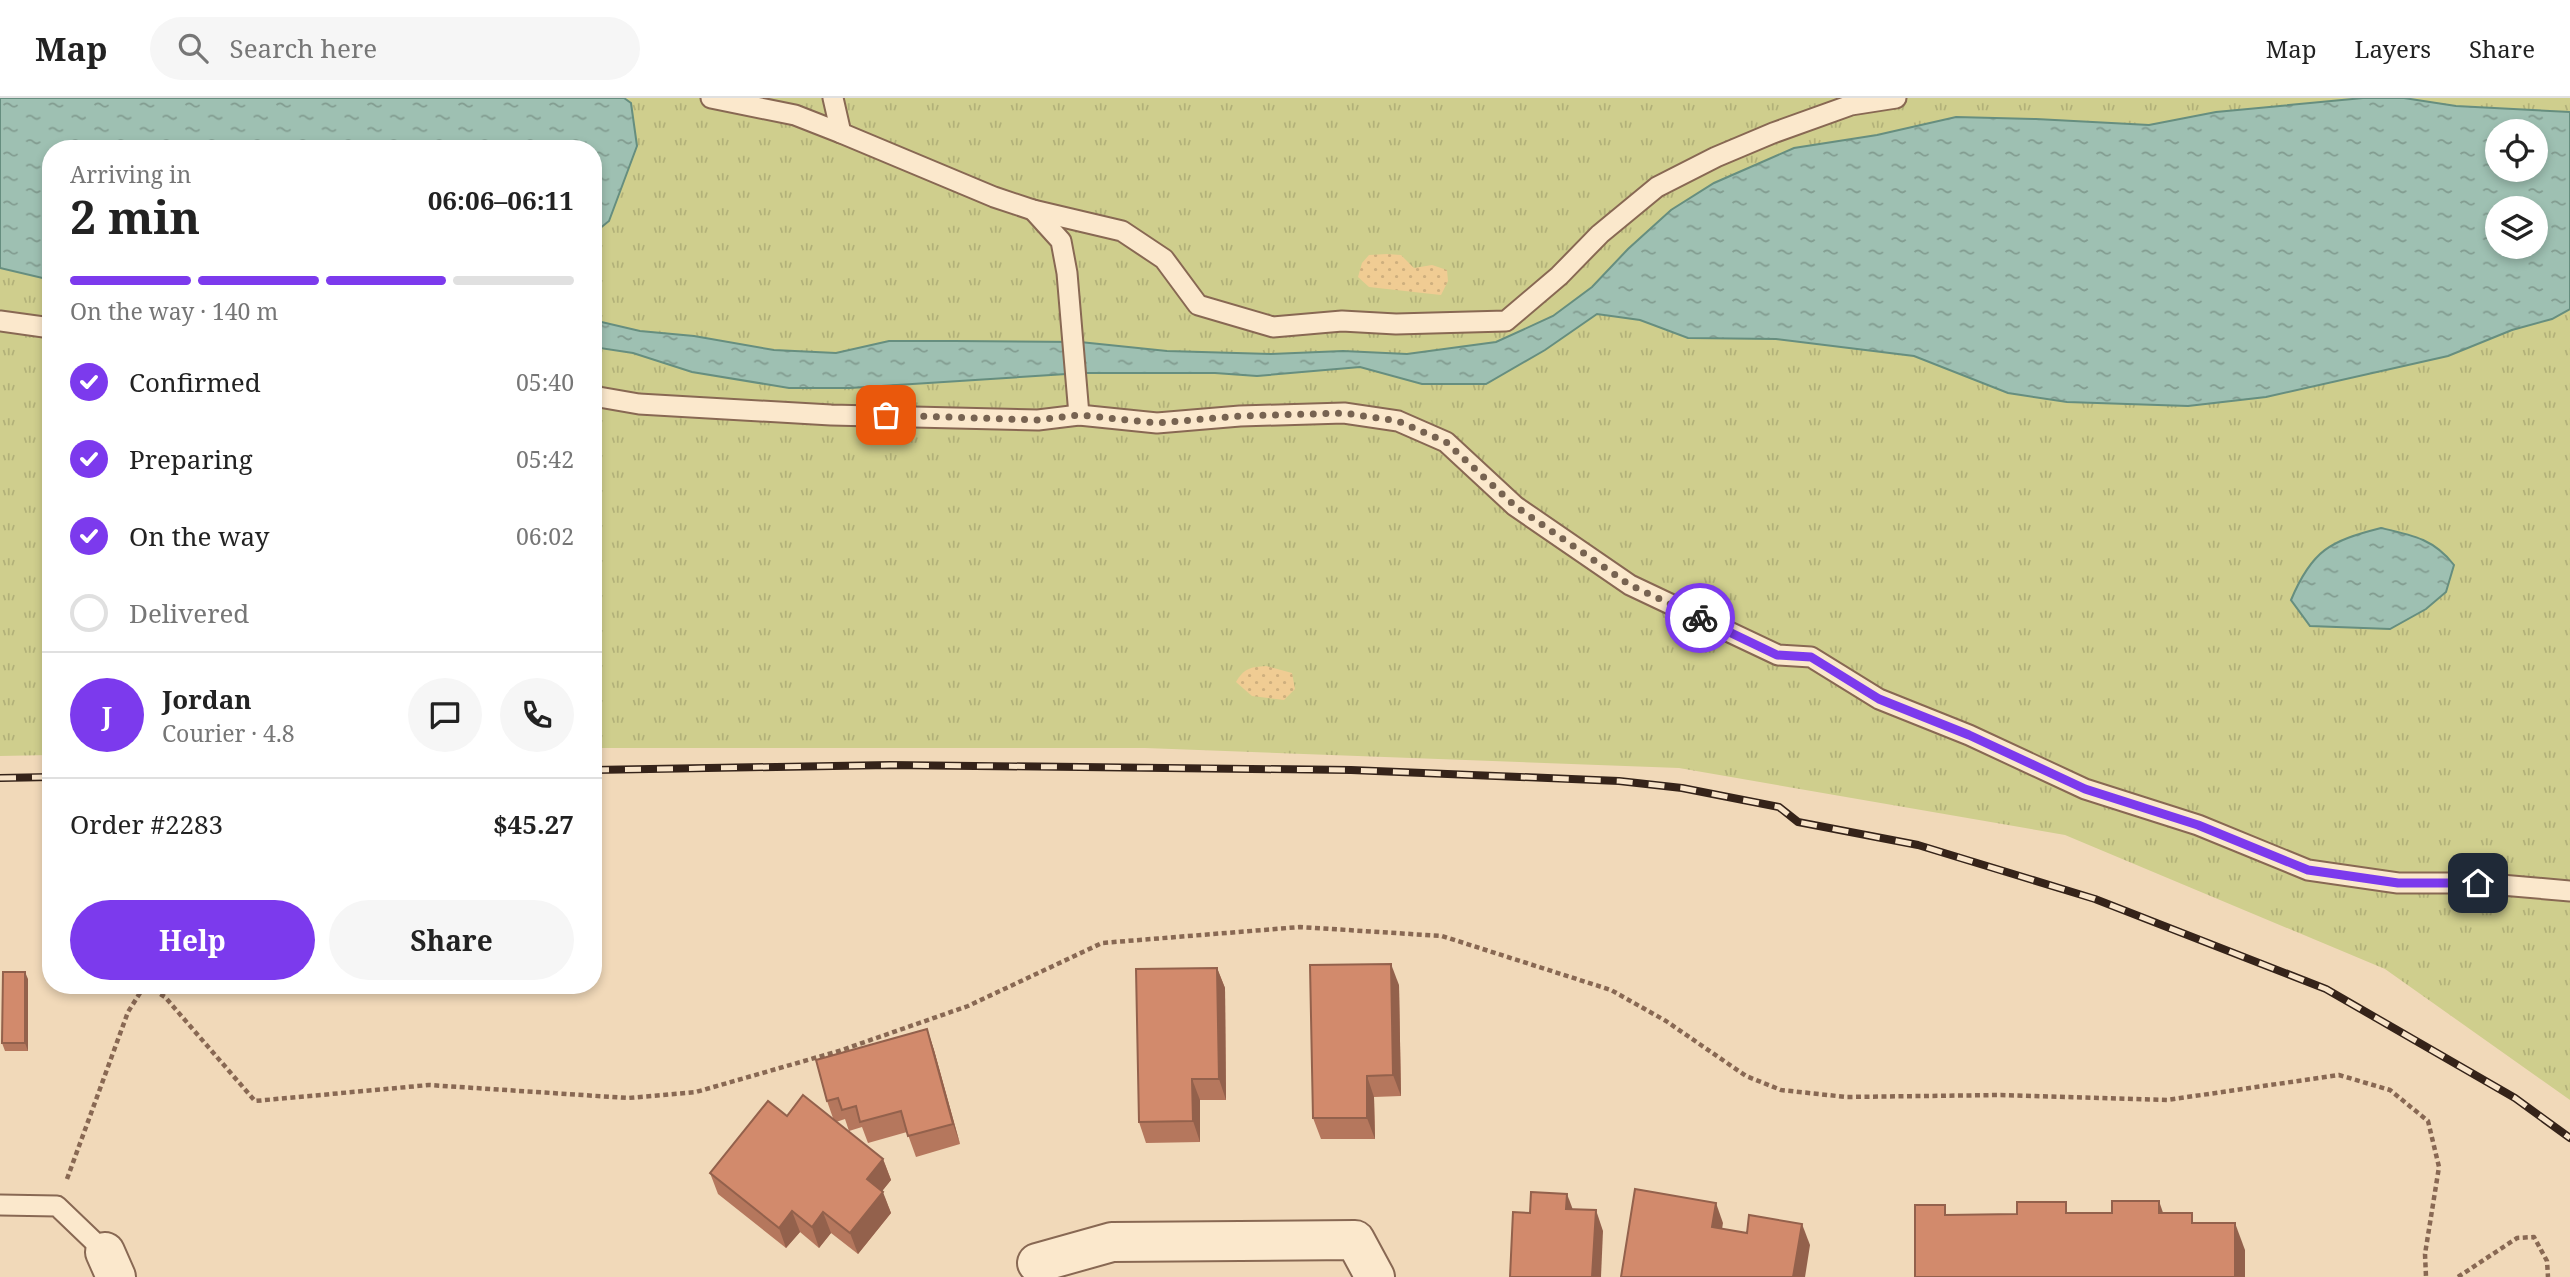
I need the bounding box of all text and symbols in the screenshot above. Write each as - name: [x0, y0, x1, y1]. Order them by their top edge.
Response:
- search box: [150, 17, 640, 80]
- text: Map: [35, 26, 108, 71]
- icon: search: [174, 29, 212, 67]
- text: Search here: [230, 30, 377, 66]
- text: Map: [2266, 32, 2317, 65]
- text: Layers: [2355, 32, 2431, 65]
- text: Share: [2469, 32, 2535, 65]
- map controls: [2485, 119, 2548, 259]
- button: locate: [2485, 119, 2548, 182]
- text: Arriving in: [70, 158, 191, 190]
- text: 06:06–06:11: [428, 182, 574, 218]
- text: 2 min: [70, 185, 200, 247]
- button: layers: [2485, 196, 2548, 259]
- text: On the way · 140 m: [70, 295, 278, 327]
- icon: check: [70, 363, 108, 401]
- text: Confirmed: [129, 364, 261, 400]
- text: 05:40: [516, 366, 574, 398]
- pin: [856, 385, 916, 445]
- icon: bag: [867, 396, 905, 434]
- icon: check: [70, 440, 108, 478]
- text: Preparing: [129, 441, 253, 477]
- text: 05:42: [516, 443, 574, 475]
- icon: check: [70, 517, 108, 555]
- text: On the way: [129, 518, 269, 554]
- text: 06:02: [516, 520, 574, 552]
- courier: [1665, 583, 1735, 653]
- text: Delivered: [129, 595, 249, 631]
- icon: bike: [1681, 599, 1719, 637]
- button: chat: [408, 678, 482, 752]
- button: phone: [500, 678, 574, 752]
- text: Jordan: [162, 681, 252, 717]
- text: J: [102, 697, 112, 733]
- text: Courier · 4.8: [162, 717, 295, 749]
- text: Order #2283: [70, 806, 223, 842]
- text: $45.27: [493, 806, 574, 842]
- pin: [2448, 853, 2508, 913]
- icon: home: [2459, 864, 2497, 902]
- button: Help: [70, 900, 315, 980]
- button: Share: [329, 900, 574, 980]

